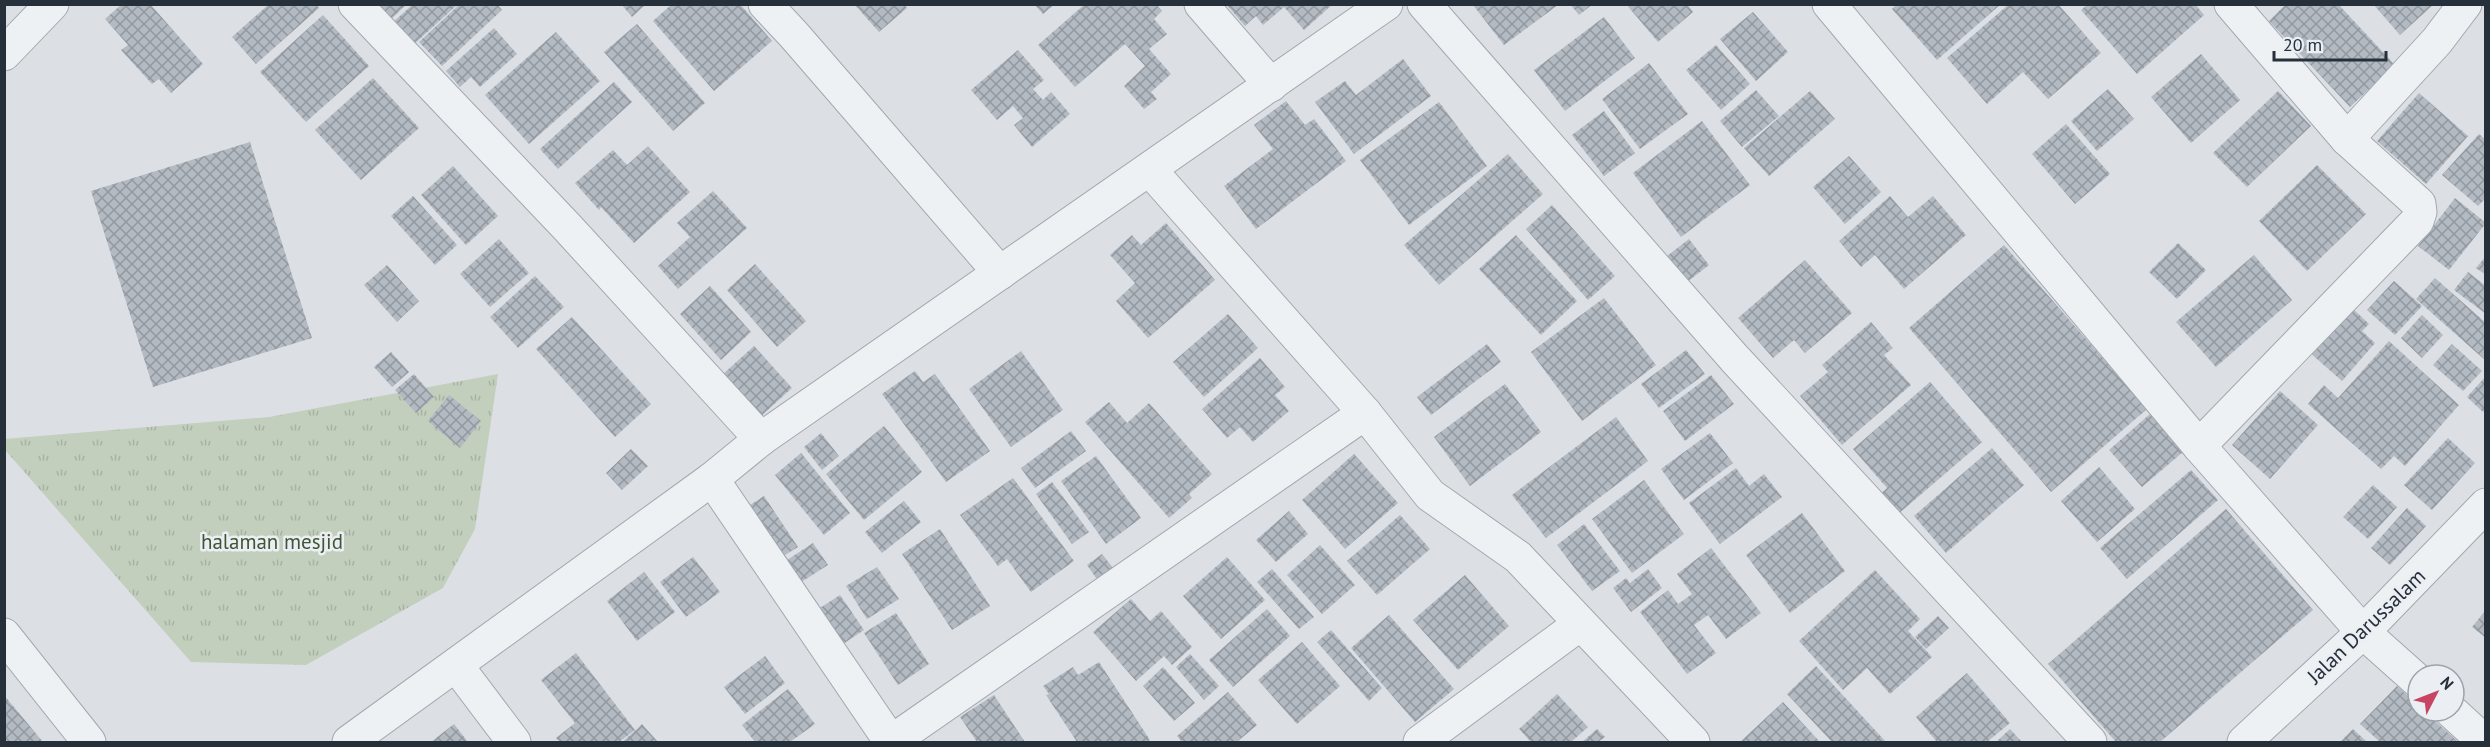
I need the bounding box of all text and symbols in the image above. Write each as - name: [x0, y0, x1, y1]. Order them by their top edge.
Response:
- scale bar: [2274, 24, 2386, 62]
- text: 20 m: [2283, 33, 2322, 56]
- park label: halaman mesjid: [201, 528, 343, 555]
- street label: Jalan Darussalam: [2300, 563, 2431, 690]
- north arrow: [2406, 663, 2466, 723]
- text: N: [2436, 672, 2458, 694]

